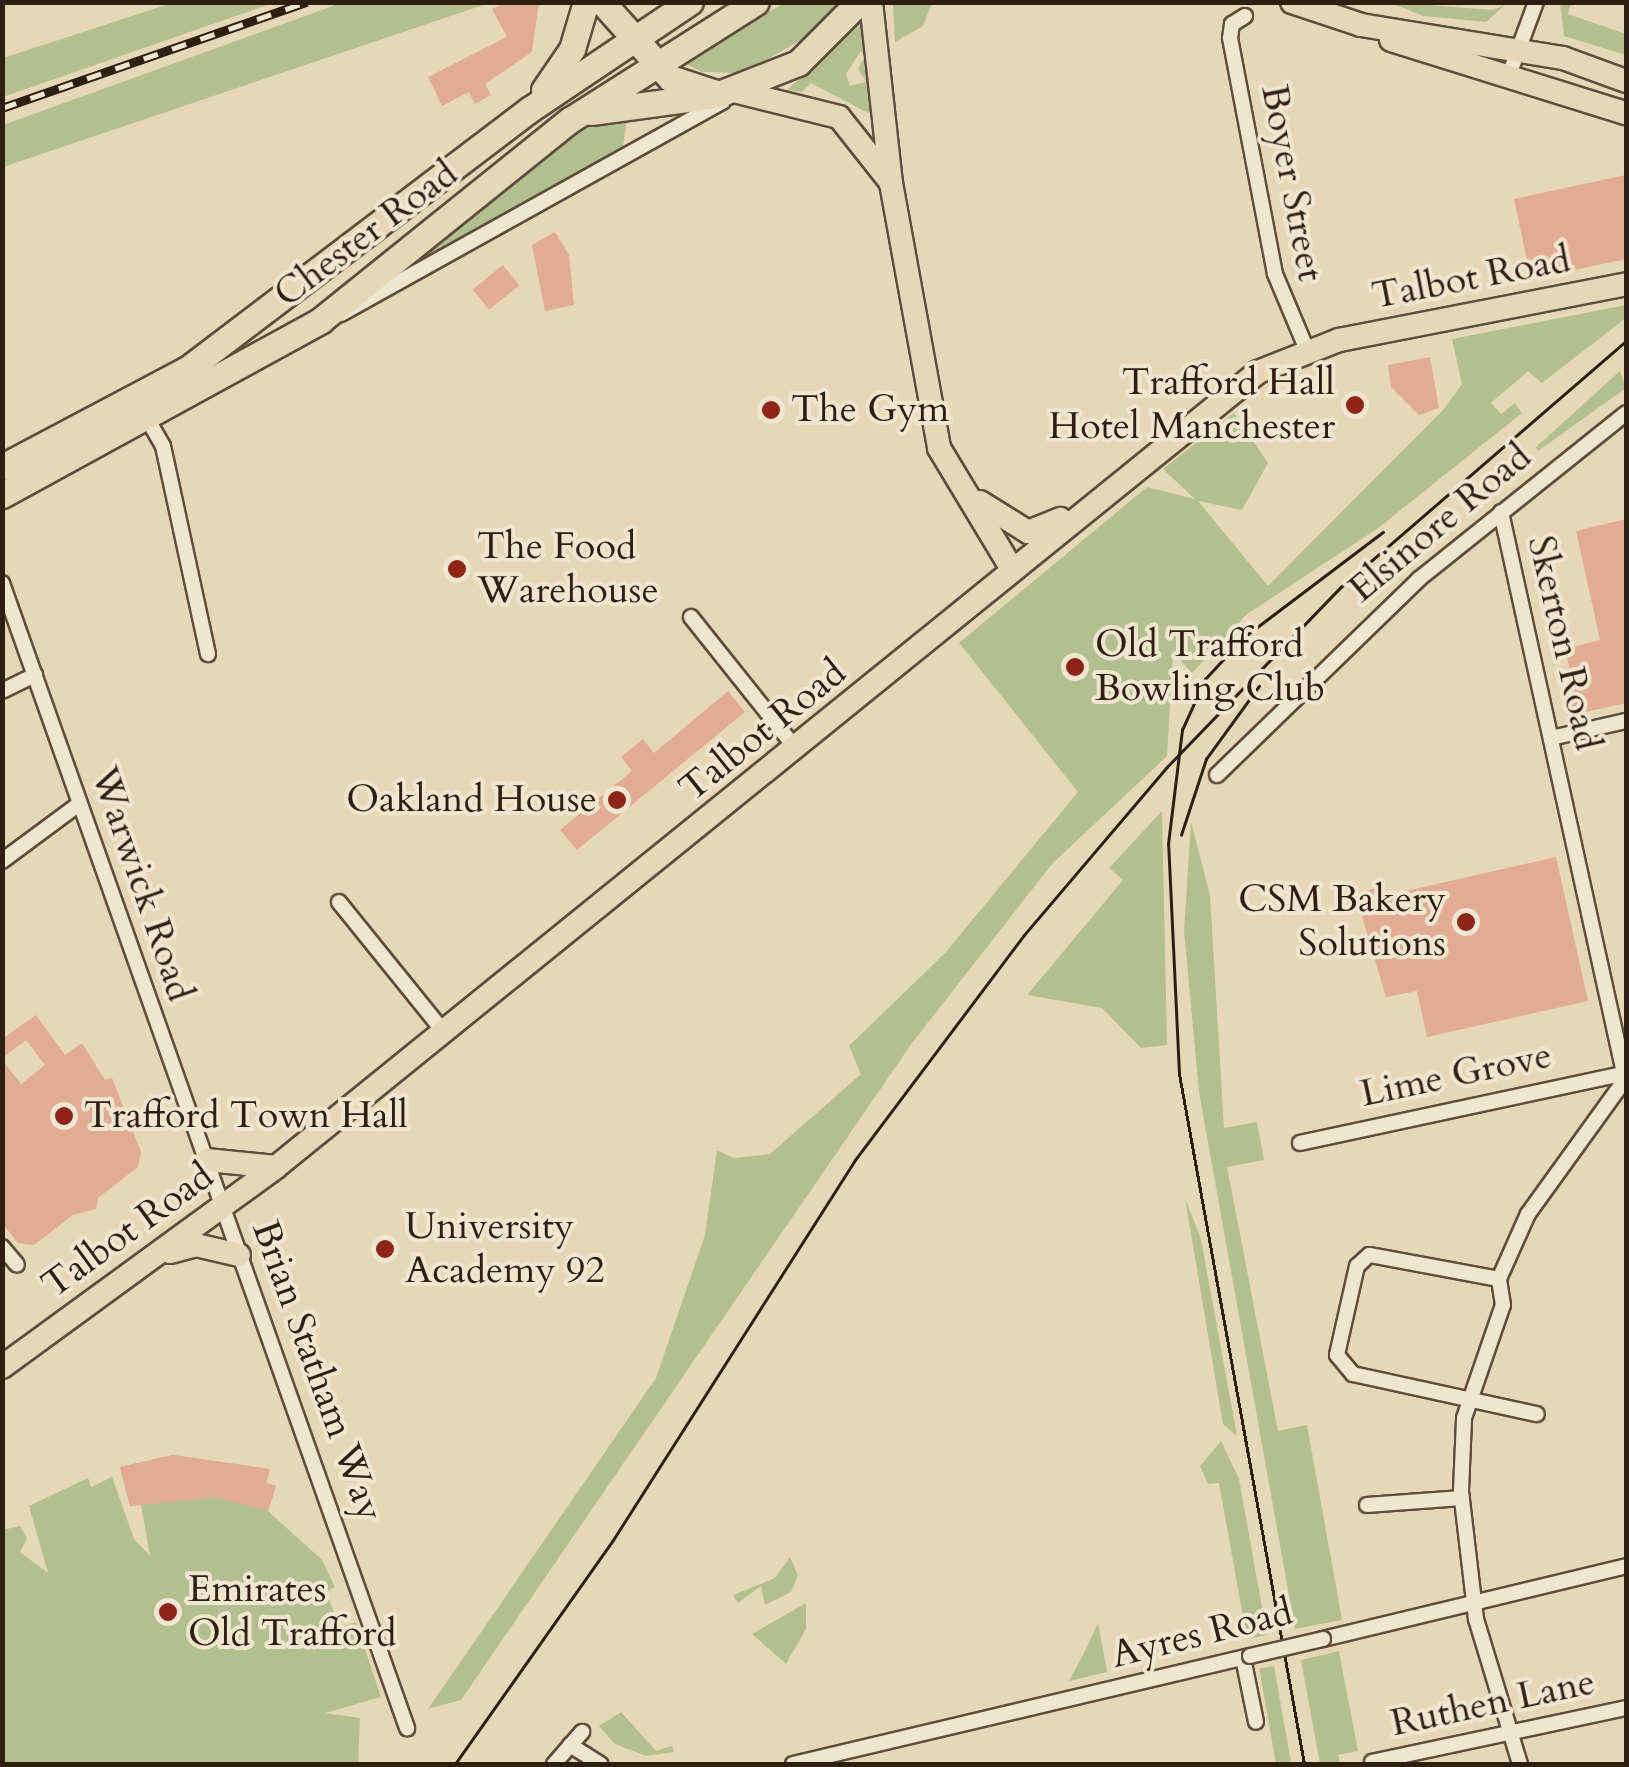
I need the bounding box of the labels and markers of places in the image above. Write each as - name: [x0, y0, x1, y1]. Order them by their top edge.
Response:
- place label: Trafford Hall Hotel Manchester: [1048, 360, 1335, 449]
- place label: The Gym: [791, 387, 949, 433]
- marker: Trafford Hall Hotel Manchester: [1344, 394, 1366, 416]
- marker: The Gym: [760, 399, 782, 421]
- place label: The Food Warehouse: [477, 524, 659, 614]
- marker: The Food Warehouse: [446, 558, 468, 580]
- place label: Old Trafford Bowling Club: [1095, 622, 1325, 712]
- marker: Old Trafford Bowling Club: [1064, 656, 1086, 678]
- place label: Oakland House: [346, 777, 597, 823]
- marker: Oakland House: [606, 789, 628, 811]
- place label: CSM Bakery Solutions: [1238, 877, 1446, 966]
- marker: CSM Bakery Solutions: [1455, 911, 1477, 933]
- place label: Trafford Town Hall: [84, 1093, 408, 1139]
- marker: Trafford Town Hall: [53, 1105, 75, 1127]
- place label: University Academy 92: [405, 1204, 605, 1294]
- marker: University Academy 92: [374, 1238, 396, 1260]
- place label: Emirates Old Trafford: [188, 1567, 397, 1656]
- marker: Emirates Old Trafford: [157, 1601, 179, 1623]

